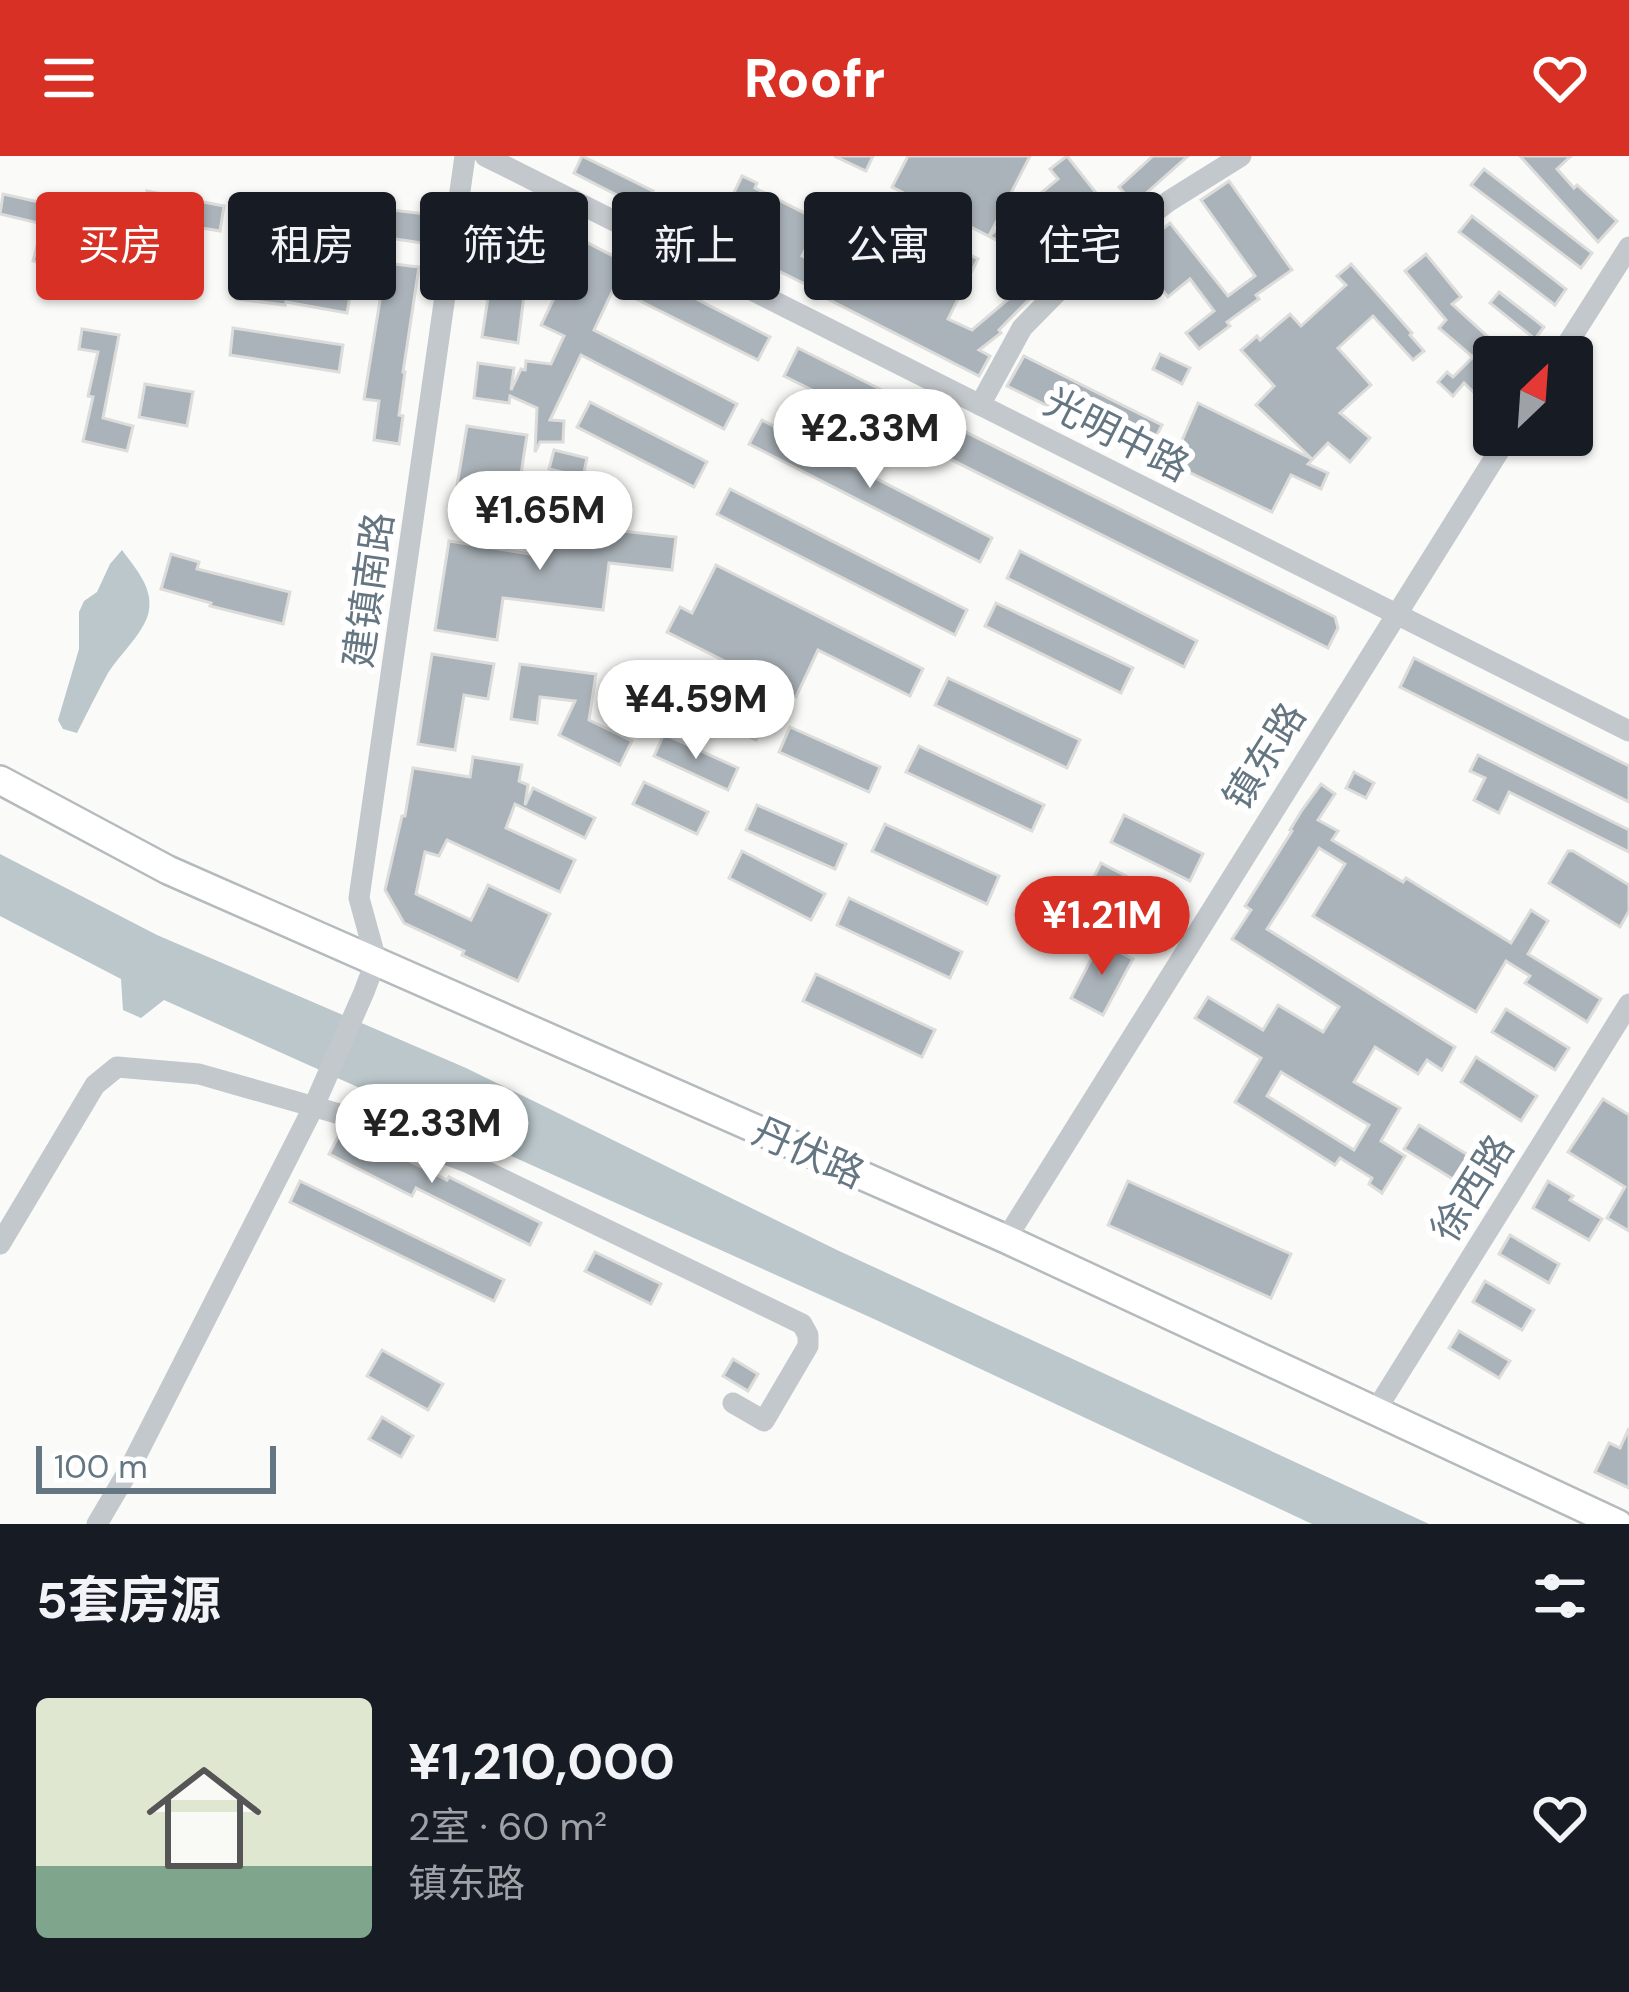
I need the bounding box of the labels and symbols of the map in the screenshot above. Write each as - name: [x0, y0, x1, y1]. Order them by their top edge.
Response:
- north arrow: [1473, 336, 1593, 456]
- street label: 光明中路: [1036, 376, 1198, 493]
- pin: ¥2.33M: [772, 389, 968, 491]
- pin: ¥1.65M: [442, 471, 638, 573]
- street label: 建镇南路: [332, 509, 405, 671]
- pin: ¥4.59M: [598, 660, 794, 762]
- street label: 镇东路: [1212, 693, 1317, 819]
- pin: ¥1.21M: [1004, 876, 1200, 978]
- pin: ¥2.33M: [334, 1084, 530, 1186]
- street label: 丹伏路: [745, 1105, 873, 1200]
- street label: 徐西路: [1420, 1125, 1525, 1251]
- scale bar: [36, 1440, 276, 1493]

